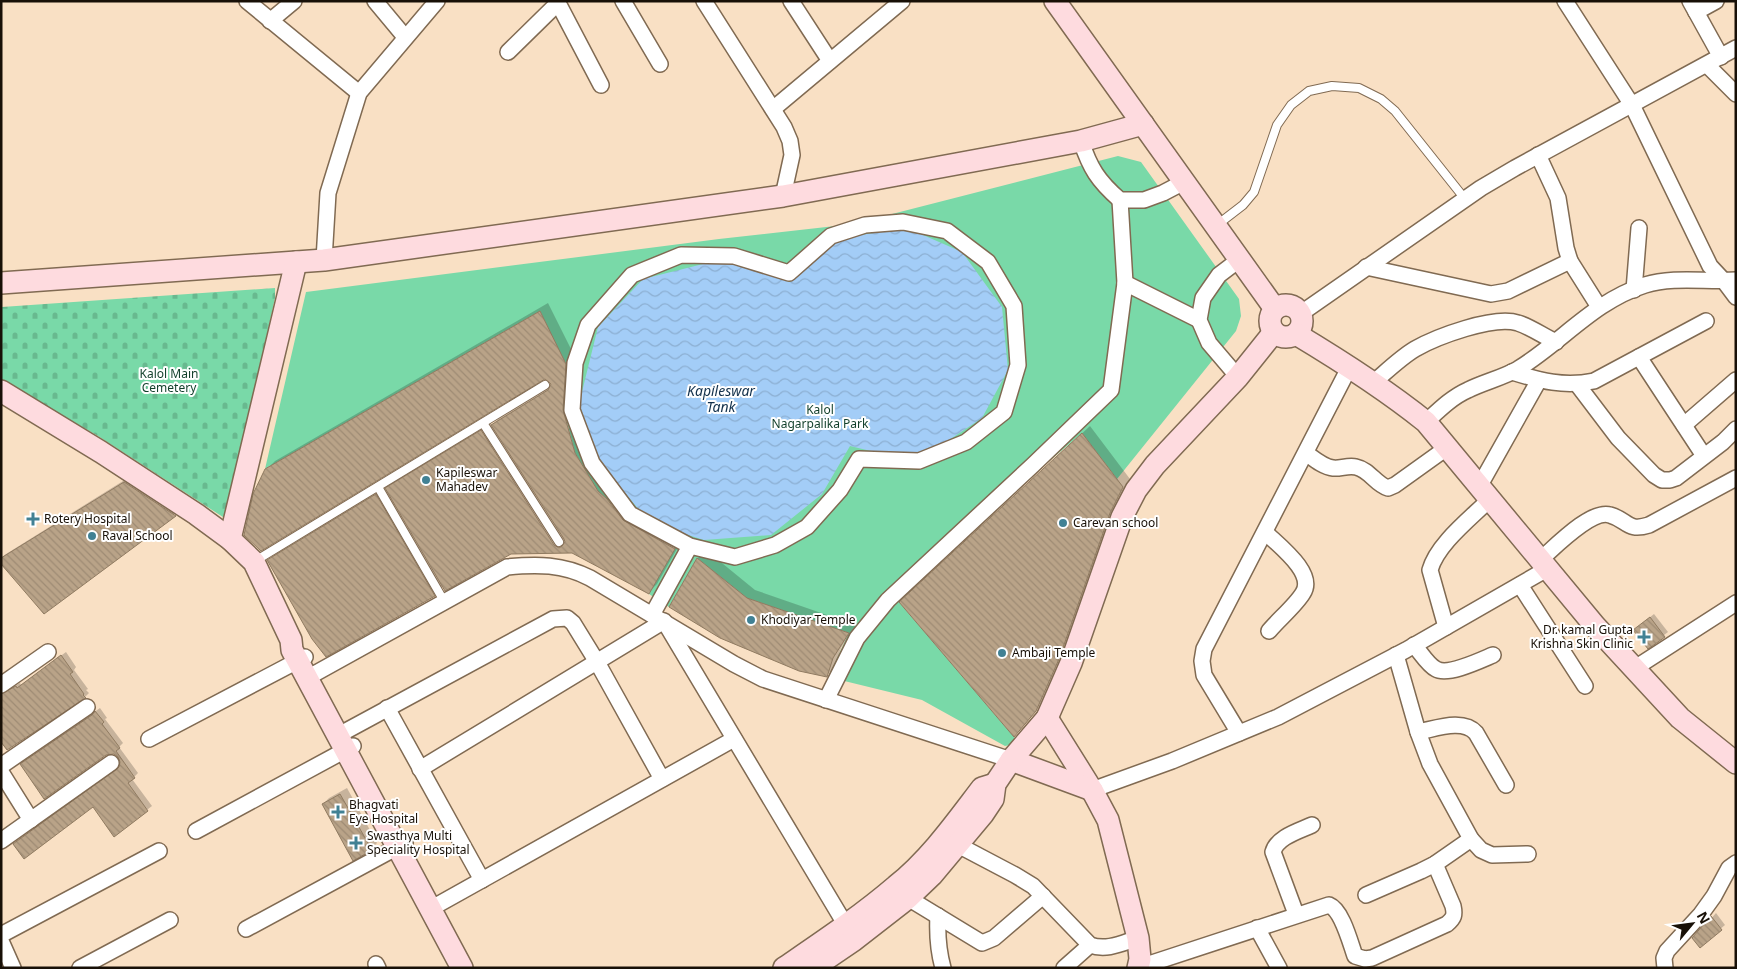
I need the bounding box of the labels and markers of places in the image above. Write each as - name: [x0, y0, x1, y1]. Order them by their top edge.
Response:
- place label: Kapileswar Mahadev: [436, 464, 497, 495]
- marker: Kapileswar Mahadev: [420, 474, 432, 486]
- place label: Rotery Hospital: [44, 510, 131, 527]
- marker: Rotery Hospital: [26, 512, 40, 526]
- place label: Carevan school: [1073, 514, 1158, 531]
- marker: Carevan school: [1057, 517, 1069, 529]
- place label: Raval School: [102, 527, 173, 544]
- marker: Raval School: [86, 530, 98, 542]
- place label: Khodiyar Temple: [761, 611, 856, 628]
- marker: Khodiyar Temple: [745, 614, 757, 626]
- place label: Dr. kamal Gupta Krishna Skin Clinic: [1530, 621, 1633, 652]
- marker: Dr. kamal Gupta Krishna Skin Clinic: [1637, 630, 1651, 644]
- place label: Ambaji Temple: [1012, 644, 1096, 661]
- marker: Ambaji Temple: [996, 647, 1008, 659]
- place label: Bhagvati Eye Hospital: [349, 796, 418, 827]
- marker: Bhagvati Eye Hospital: [331, 805, 345, 819]
- place label: Swasthya Multi Speciality Hospital: [367, 827, 470, 858]
- marker: Swasthya Multi Speciality Hospital: [349, 836, 363, 850]

